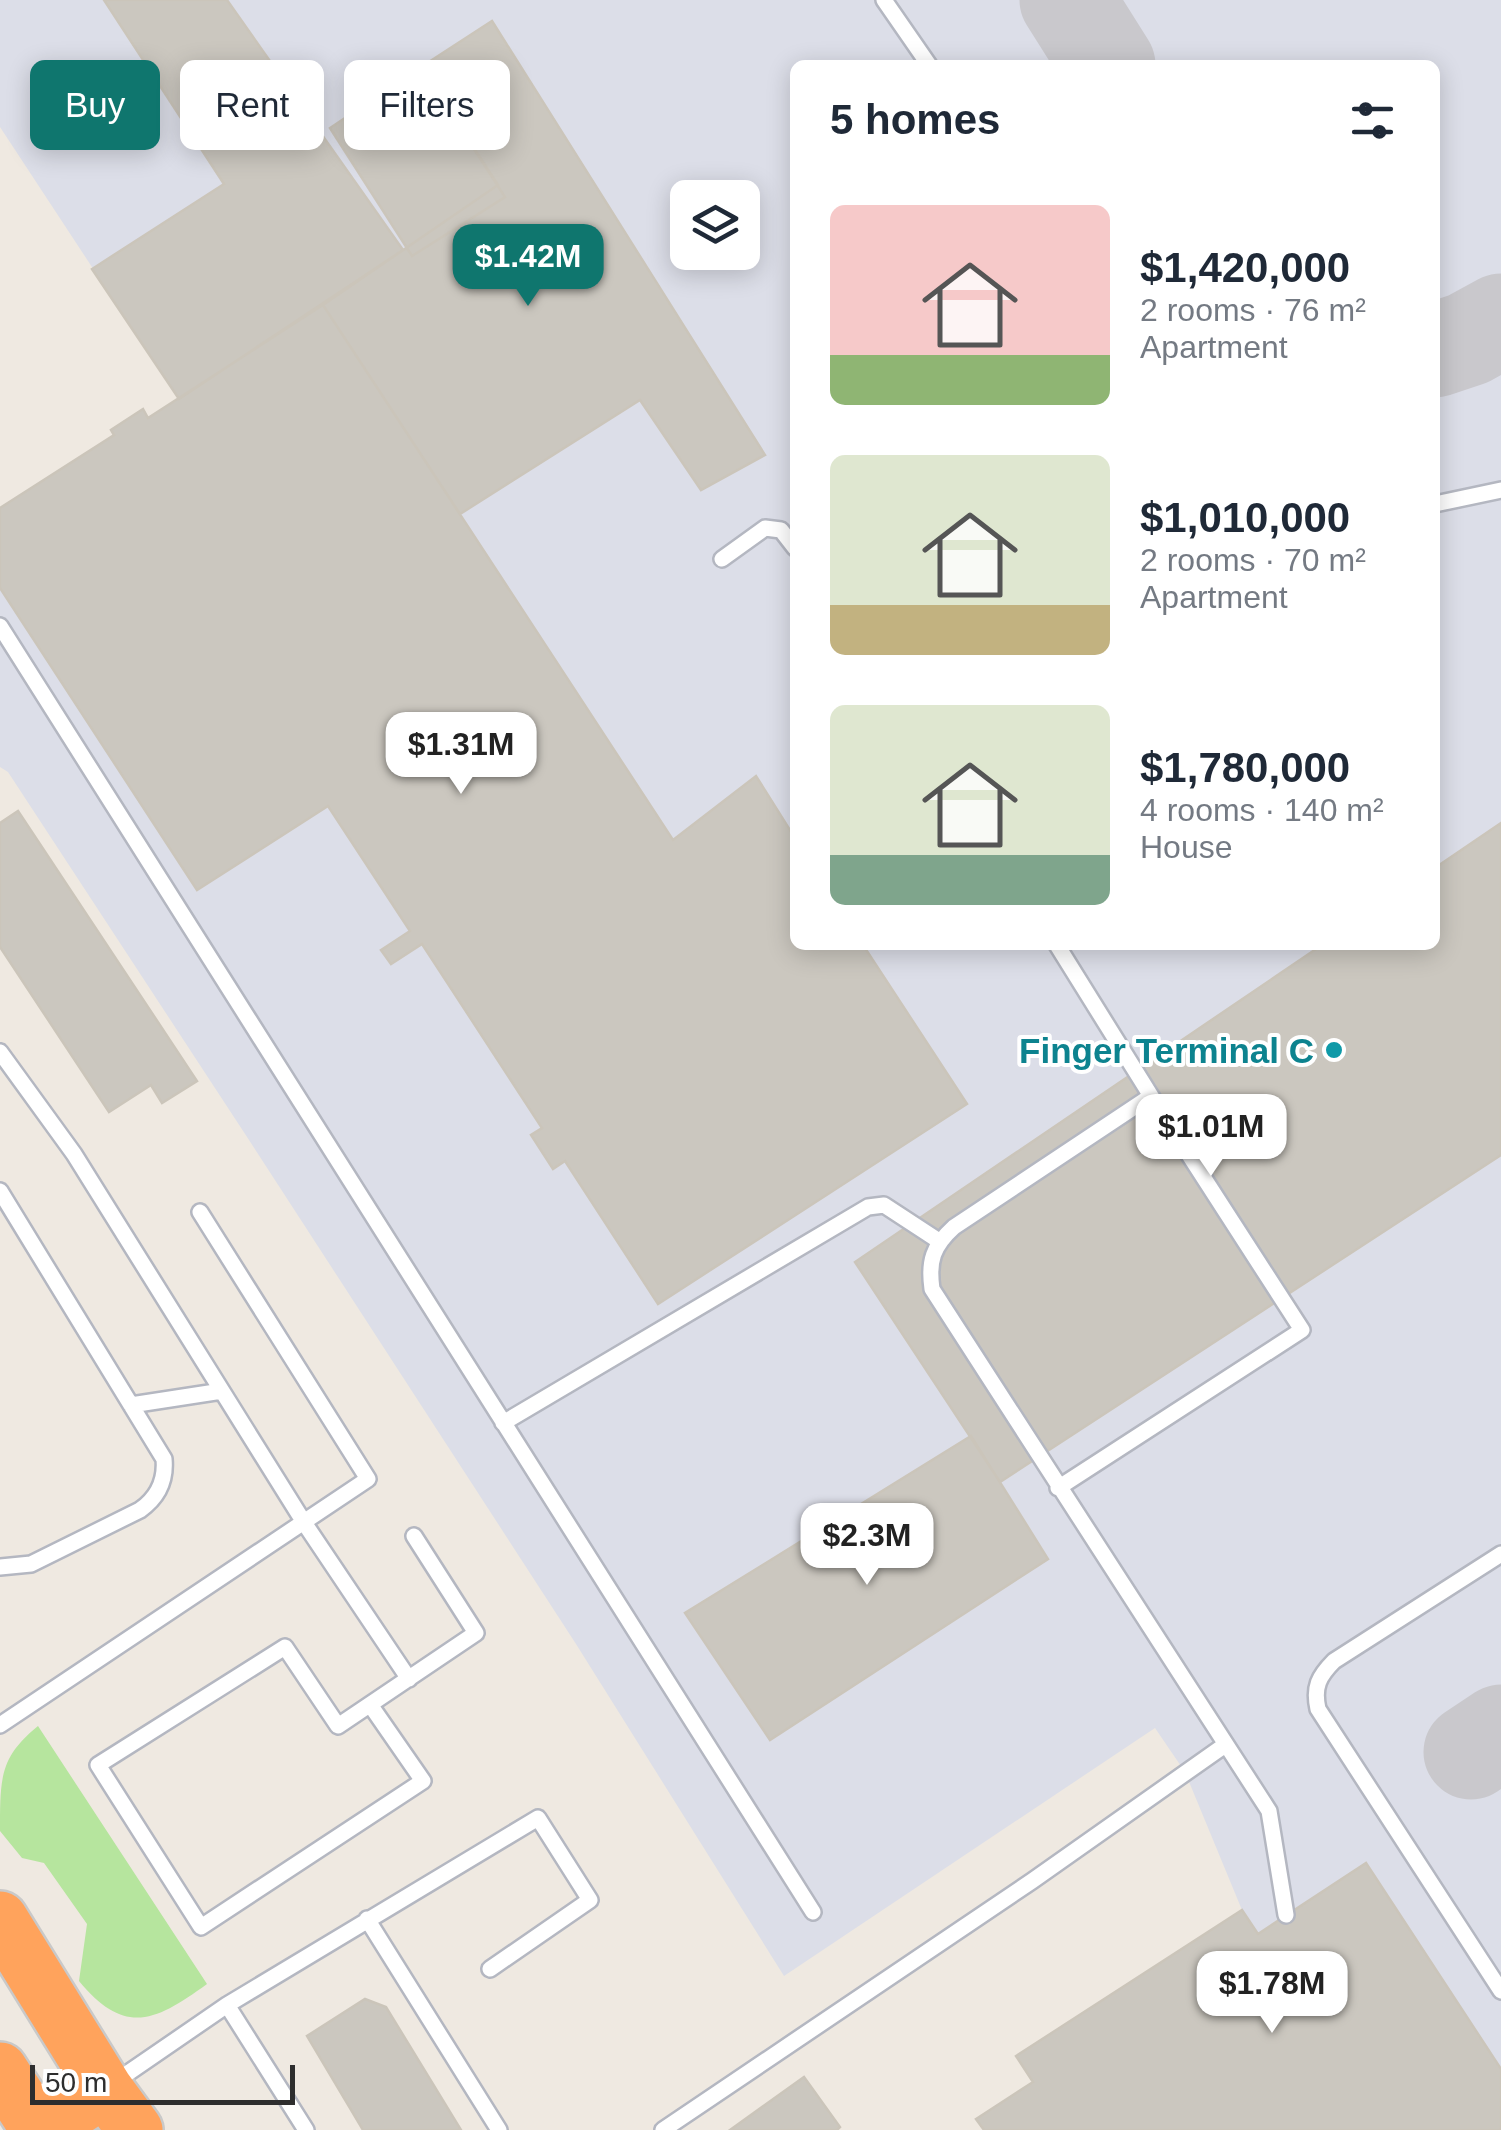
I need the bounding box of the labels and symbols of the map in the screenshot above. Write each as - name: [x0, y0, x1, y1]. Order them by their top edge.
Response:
- pin: $1.42M: [447, 224, 609, 309]
- pin: $1.31M: [380, 712, 542, 797]
- place label: Finger Terminal C: [1019, 1031, 1314, 1070]
- marker: Finger Terminal C: [1323, 1039, 1345, 1061]
- pin: $1.01M: [1130, 1094, 1292, 1179]
- pin: $2.3M: [797, 1503, 937, 1588]
- pin: $1.78M: [1191, 1951, 1353, 2036]
- scale bar: [30, 2060, 295, 2104]

